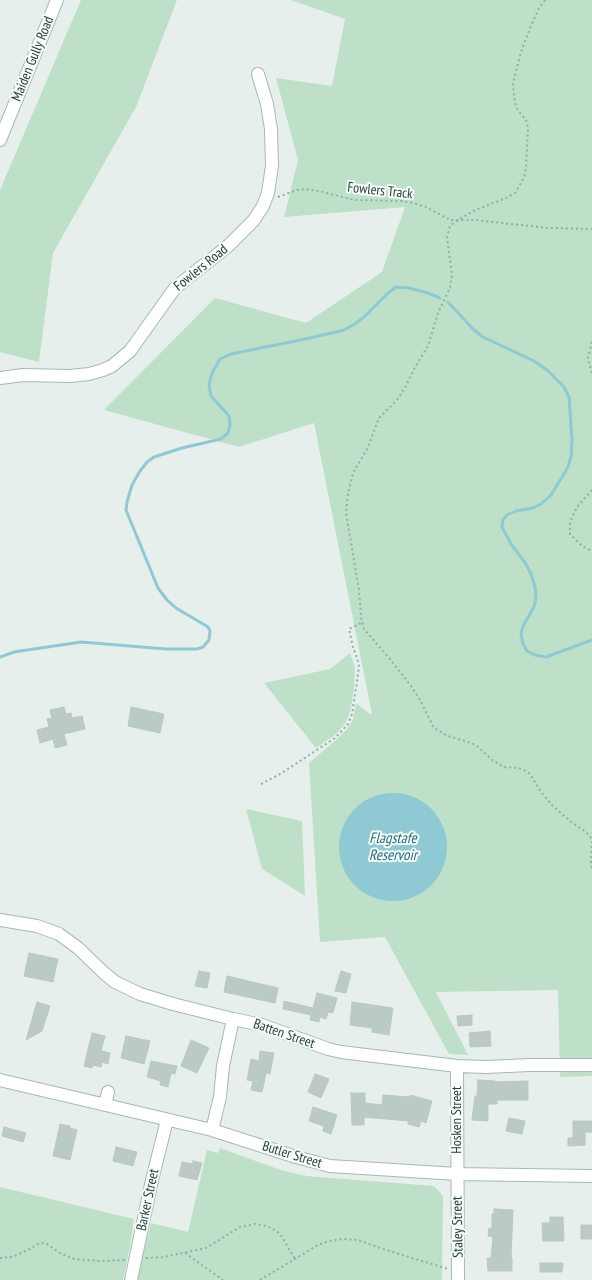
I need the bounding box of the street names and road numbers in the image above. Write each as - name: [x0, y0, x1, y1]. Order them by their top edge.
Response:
- street label: Maiden Gully Road: [8, 14, 58, 104]
- street label: Fowlers Track: [347, 179, 413, 203]
- street label: Fowlers Road: [171, 241, 231, 295]
- street label: Batten Street: [251, 1016, 317, 1052]
- street label: Hosken Street: [449, 1086, 465, 1154]
- street label: Butler Street: [260, 1138, 324, 1172]
- street label: Barker Street: [133, 1167, 163, 1233]
- street label: Staley Street: [449, 1196, 467, 1258]

